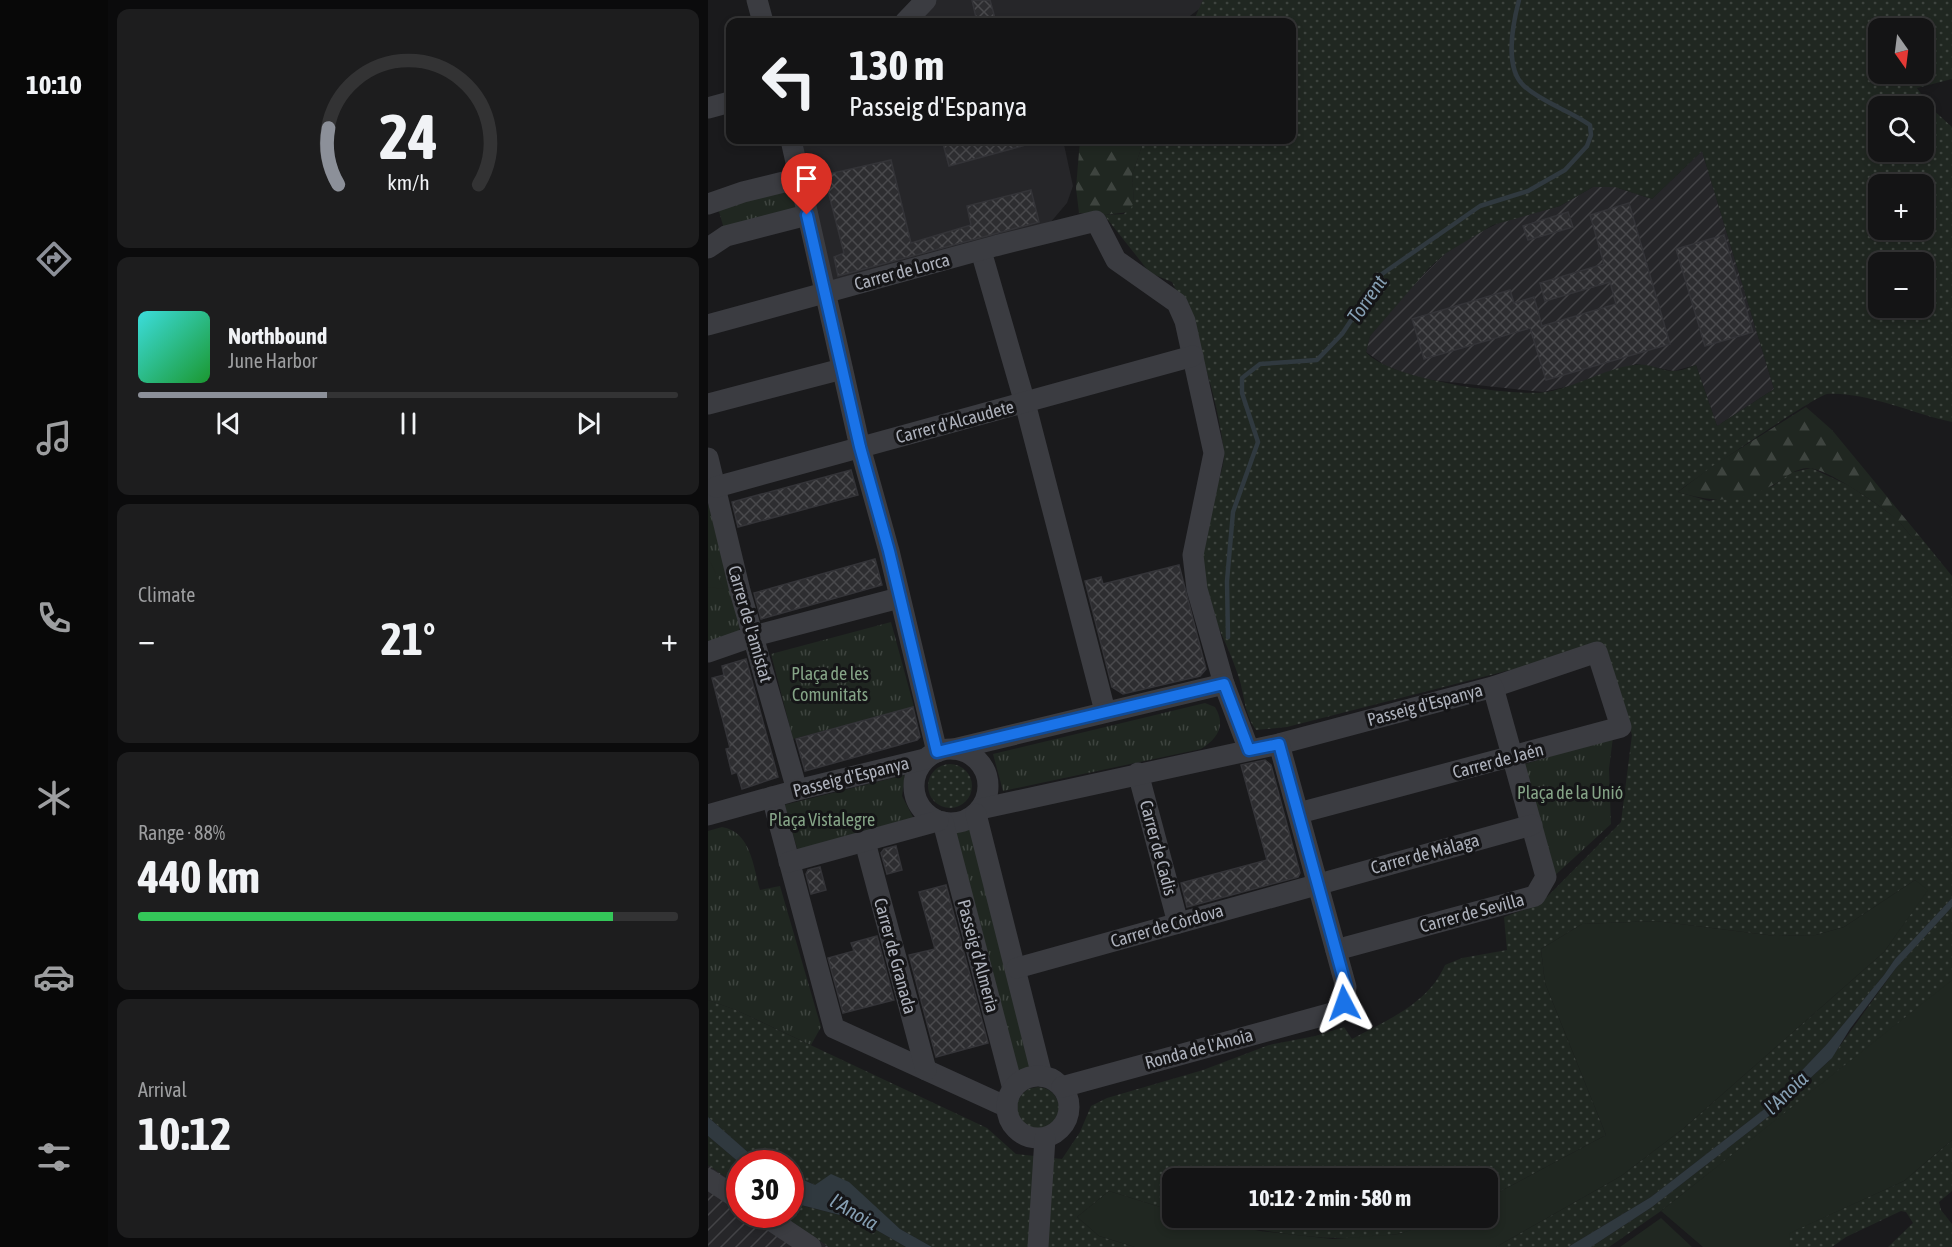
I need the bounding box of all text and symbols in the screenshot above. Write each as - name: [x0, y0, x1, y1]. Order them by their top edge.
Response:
- north arrow: [1868, 18, 1934, 84]
- map controls: [1868, 18, 1934, 318]
- text: 130 m: [849, 41, 944, 89]
- icon: left: [750, 42, 828, 120]
- text: 10:10: [26, 69, 82, 100]
- text: Passeig d'Espanya: [849, 91, 1027, 122]
- button: search: [1868, 96, 1934, 162]
- text: 24: [379, 101, 437, 172]
- pin: [781, 153, 832, 215]
- icon: arrive: [790, 162, 823, 195]
- text: km/h: [387, 171, 429, 196]
- button: +: [1868, 174, 1934, 240]
- icon: directions: [33, 238, 75, 280]
- street label: Carrer de Lorca: [852, 249, 952, 294]
- button: −: [1868, 252, 1934, 318]
- water label: Torrent: [1342, 270, 1391, 327]
- text: Northbound: [228, 323, 327, 349]
- text: June Harbor: [228, 349, 317, 372]
- street label: Carrer d'Alcaudete: [893, 396, 1016, 447]
- icon: previous: [212, 407, 245, 440]
- icon: pause: [392, 407, 425, 440]
- icon: next: [572, 407, 605, 440]
- icon: music: [33, 417, 75, 459]
- street label: Carrer de l'amistat: [724, 563, 777, 685]
- text: Climate: [138, 583, 195, 606]
- icon: phone: [33, 597, 75, 639]
- text: 21°: [381, 613, 435, 665]
- text: −: [138, 620, 155, 658]
- text: +: [661, 620, 678, 658]
- park label: Plaça de les Comunitats: [791, 663, 869, 705]
- street label: Passeig d'Espanya: [1365, 679, 1485, 730]
- street label: Carrer de Jaén: [1450, 738, 1546, 783]
- street label: Passeig d'Espanya: [791, 752, 911, 801]
- icon: climate: [33, 777, 75, 819]
- park label: Plaça de la Unió: [1517, 782, 1623, 803]
- street label: Carrer de Cadis: [1136, 798, 1181, 898]
- park label: Plaça Vistalegre: [769, 809, 875, 830]
- text: Range · 88%: [138, 821, 225, 844]
- street label: Carrer de Màlaga: [1368, 829, 1481, 878]
- text: 440 km: [138, 851, 260, 903]
- street label: Carrer de Sevilla: [1417, 888, 1526, 937]
- street label: Carrer de Granada: [870, 896, 921, 1016]
- street label: Passeig d'Almeria: [953, 897, 1004, 1015]
- street label: Carrer de Còrdova: [1108, 899, 1226, 952]
- icon: car: [33, 956, 75, 998]
- position arrow: [1312, 971, 1376, 1035]
- street label: Ronda de l'Anoia: [1143, 1024, 1255, 1073]
- water label: l'Anoia: [1759, 1067, 1812, 1119]
- text: Arrival: [138, 1078, 187, 1101]
- text: 10:12: [138, 1108, 232, 1160]
- icon: filters: [33, 1136, 75, 1178]
- speed limit sign: 30: [726, 1150, 804, 1228]
- text: 10:12 · 2 min · 580 m: [1249, 1185, 1411, 1211]
- water label: l'Anoia: [826, 1189, 882, 1234]

